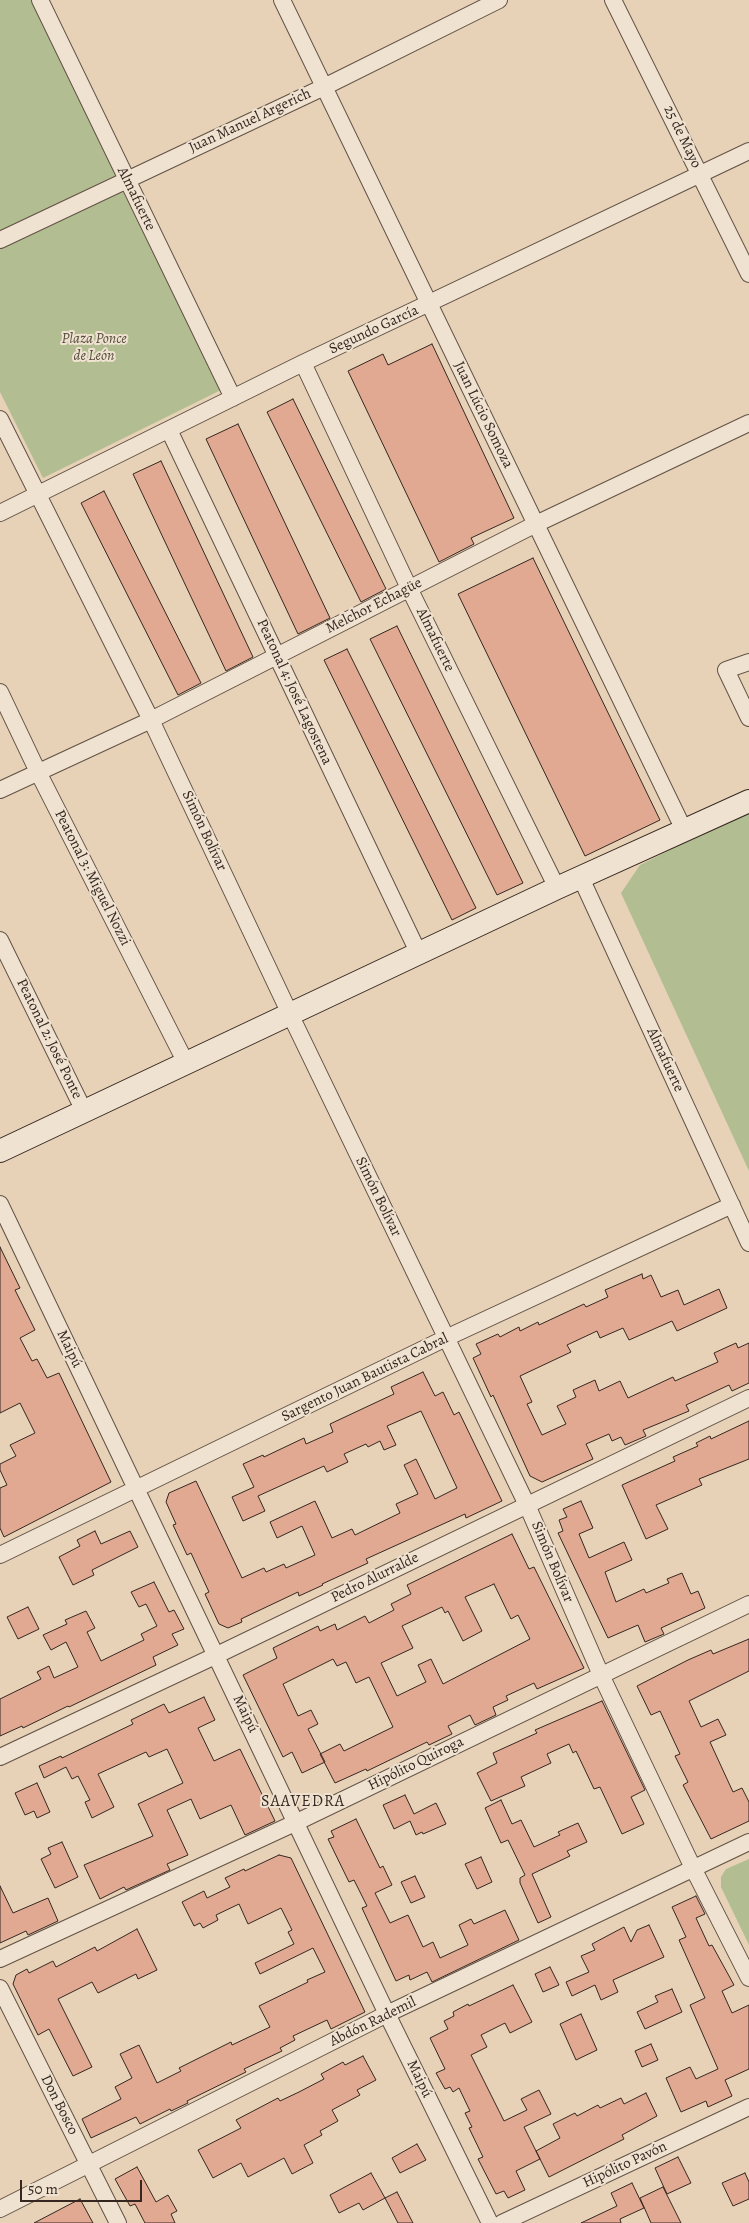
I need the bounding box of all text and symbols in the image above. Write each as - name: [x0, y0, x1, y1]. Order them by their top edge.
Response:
- street label: Juan Manuel Argerich: [186, 85, 314, 157]
- street label: 25 de Mayo: [659, 103, 705, 171]
- street label: Almafuerte: [113, 164, 159, 234]
- street label: Segundo García: [326, 301, 422, 359]
- park label: Plaza Ponce de León: [61, 330, 127, 365]
- street label: Juan Lúcio Somoza: [449, 359, 517, 471]
- street label: Melchor Echagüe: [323, 574, 425, 638]
- street label: Almafuerte: [412, 605, 458, 675]
- street label: Peatonal 4: José Lagostena: [252, 616, 336, 768]
- street label: Simón Bolívar: [178, 788, 230, 874]
- street label: Peatonal 3: Miguel Nozzi: [50, 807, 134, 949]
- street label: Peatonal 2: José Ponte: [12, 976, 86, 1102]
- street label: Almafuerte: [642, 1025, 688, 1095]
- street label: Simón Bolívar: [351, 1154, 405, 1240]
- street label: Maipú: [52, 1327, 86, 1371]
- street label: Sargento Juan Bautista Cabral: [279, 1330, 451, 1426]
- street label: Simón Bolívar: [527, 1519, 577, 1605]
- street label: Pedro Alurralde: [328, 1549, 422, 1607]
- street label: Maipú: [228, 1692, 262, 1736]
- street label: Hipólito Quiroga: [365, 1733, 467, 1795]
- district label: SAAVEDRA: [260, 1792, 346, 1812]
- street label: Abdón Rademil: [327, 1993, 419, 2051]
- street label: Maipú: [402, 2057, 436, 2101]
- street label: Don Bosco: [36, 2072, 82, 2138]
- street label: Hipólito Pavón: [580, 2138, 670, 2192]
- scale bar: [22, 2170, 145, 2202]
- text: 50 m: [28, 2179, 58, 2199]

